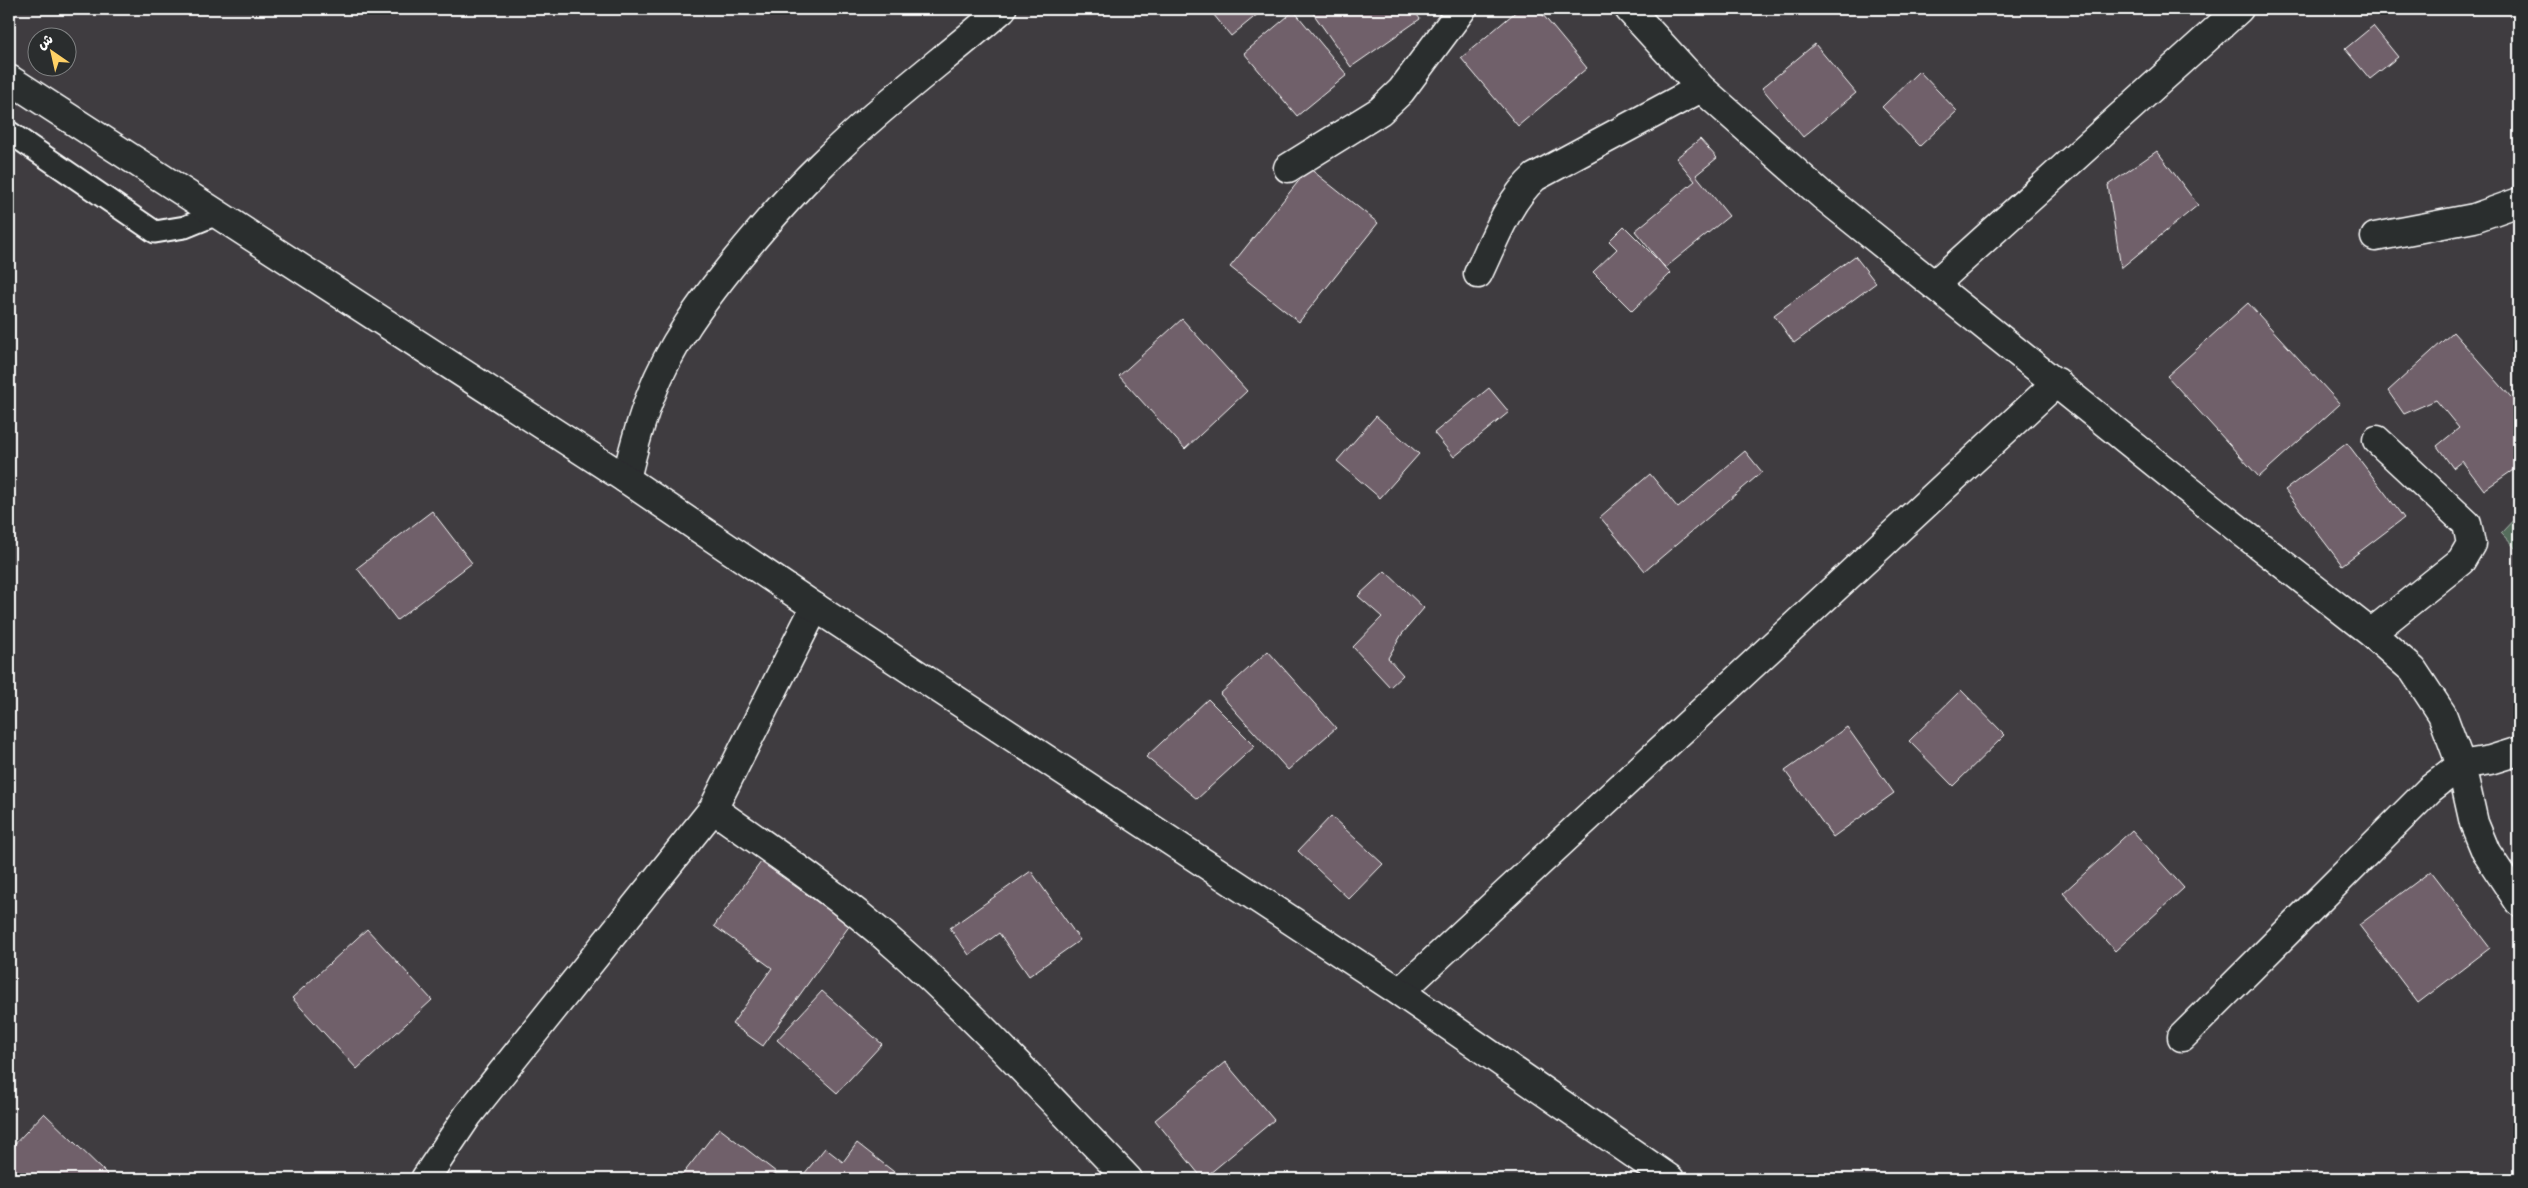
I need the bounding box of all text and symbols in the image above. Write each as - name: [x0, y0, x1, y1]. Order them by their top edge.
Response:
- north arrow: [28, 28, 78, 78]
- text: ش: [33, 29, 57, 55]

